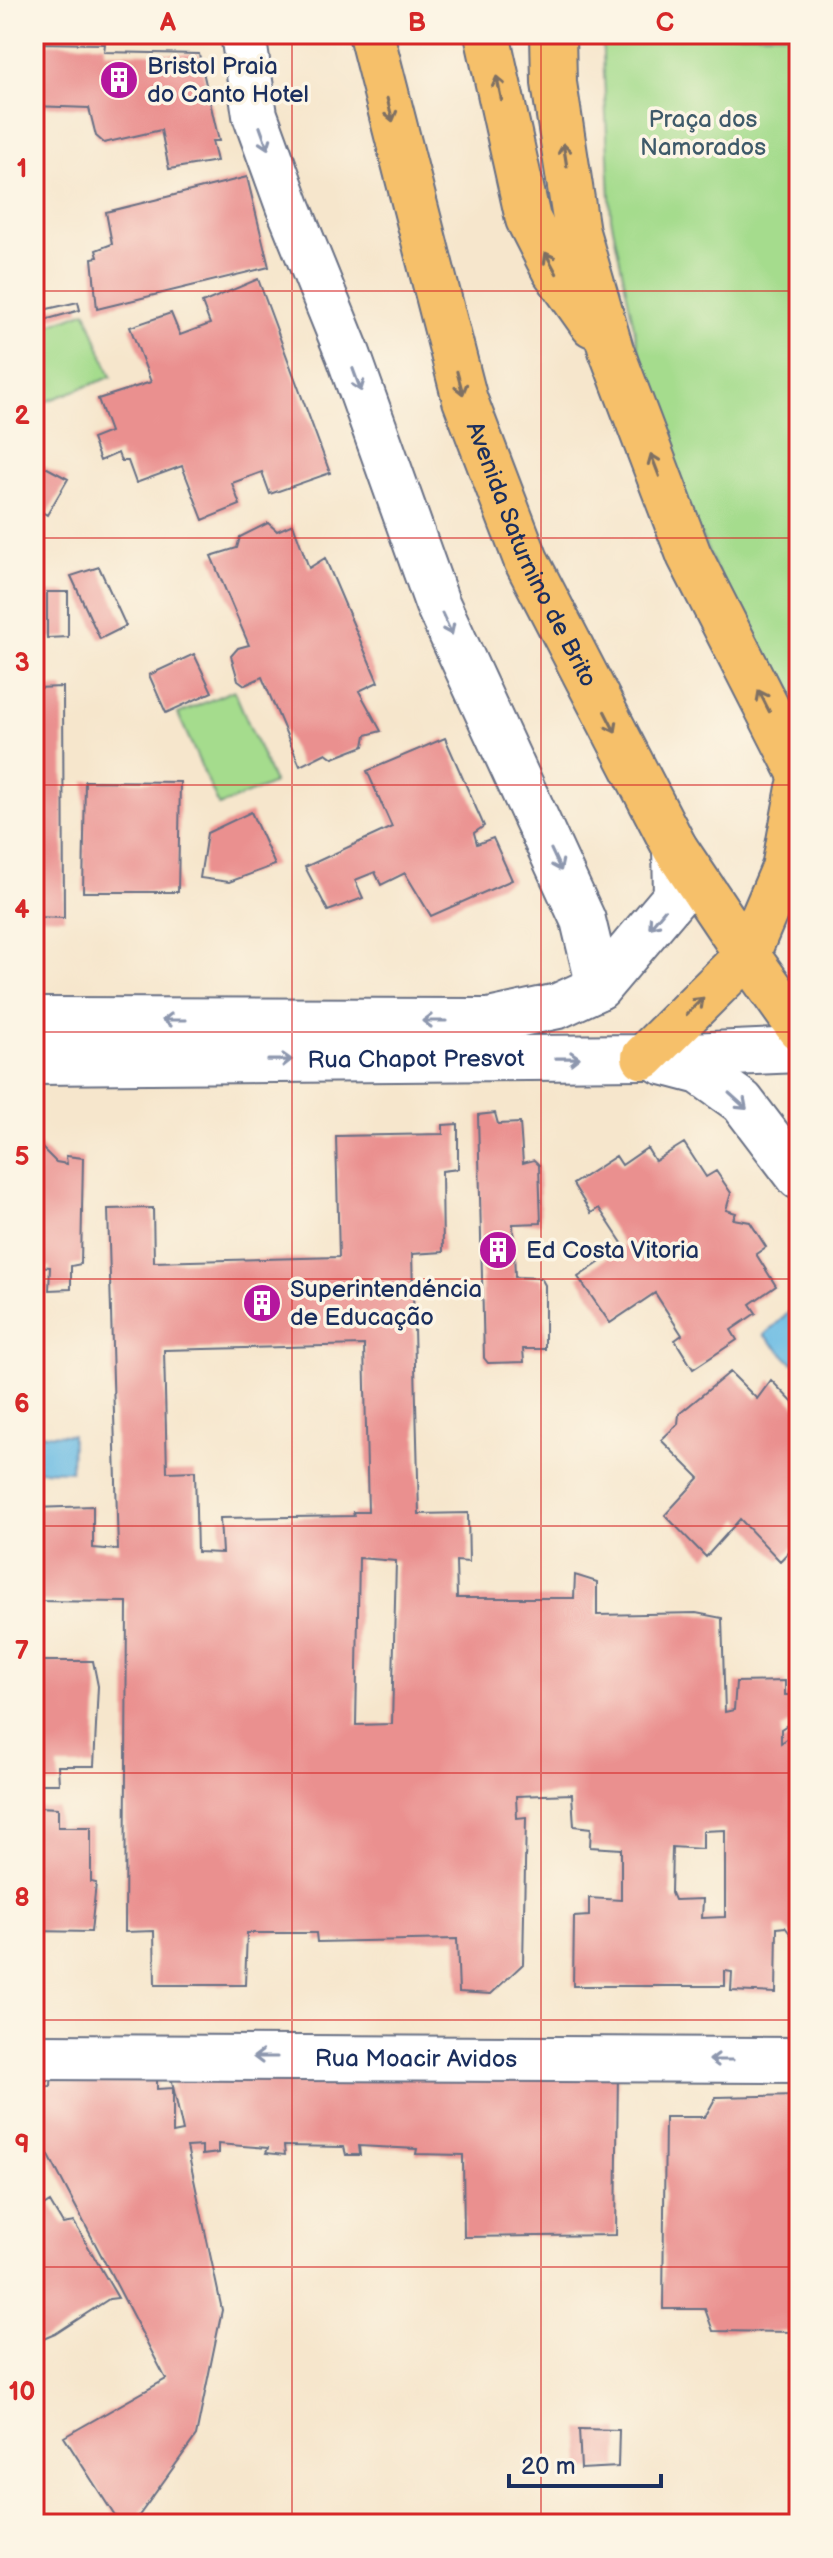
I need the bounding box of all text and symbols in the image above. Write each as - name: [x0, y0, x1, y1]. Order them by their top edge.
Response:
- text: A: [159, 8, 176, 39]
- text: B: [408, 8, 426, 39]
- text: C: [656, 8, 674, 39]
- place label: Bristol Praia do Canto Hotel: [147, 52, 309, 109]
- building icon: Bristol Praia do Canto Hotel: [98, 59, 140, 101]
- one-way arrow: [491, 75, 506, 101]
- one-way arrow: [383, 96, 398, 122]
- park label: Praça dos Namorados: [640, 105, 766, 162]
- one-way arrow: [257, 125, 272, 150]
- one-way arrow: [557, 143, 572, 168]
- text: 1: [17, 154, 27, 185]
- one-way arrow: [542, 252, 558, 276]
- one-way arrow: [351, 367, 366, 392]
- one-way arrow: [454, 369, 469, 395]
- text: 2: [14, 401, 30, 432]
- street label: Avenida Saturnino de Brito: [460, 418, 603, 692]
- one-way arrow: [647, 453, 661, 478]
- one-way arrow: [440, 612, 455, 636]
- text: 3: [14, 648, 30, 679]
- one-way arrow: [755, 690, 771, 714]
- one-way arrow: [603, 710, 619, 734]
- one-way arrow: [549, 848, 564, 872]
- text: 4: [14, 895, 30, 926]
- one-way arrow: [648, 908, 666, 929]
- one-way arrow: [685, 997, 704, 1016]
- one-way arrow: [161, 1012, 188, 1028]
- one-way arrow: [421, 1013, 448, 1029]
- street label: Rua Chapot Presvot: [307, 1044, 525, 1075]
- one-way arrow: [554, 1050, 581, 1065]
- one-way arrow: [266, 1052, 293, 1068]
- one-way arrow: [728, 1092, 748, 1111]
- text: 5: [14, 1142, 30, 1173]
- building icon: Ed Costa Vitoria: [477, 1229, 519, 1271]
- place label: Ed Costa Vitoria: [526, 1236, 699, 1265]
- place label: Superintendéncia de Educação: [290, 1275, 482, 1332]
- building icon: Superintendéncia de Educação: [241, 1282, 283, 1324]
- text: 6: [14, 1389, 30, 1420]
- text: 7: [15, 1636, 29, 1667]
- text: 8: [14, 1883, 30, 1914]
- street label: Rua Moacir Avidos: [315, 2044, 517, 2074]
- one-way arrow: [252, 2049, 279, 2065]
- one-way arrow: [708, 2052, 735, 2068]
- text: 9: [14, 2130, 30, 2161]
- text: 10: [8, 2377, 36, 2408]
- scale bar: [509, 2438, 661, 2488]
- text: 20 m: [521, 2452, 576, 2481]

